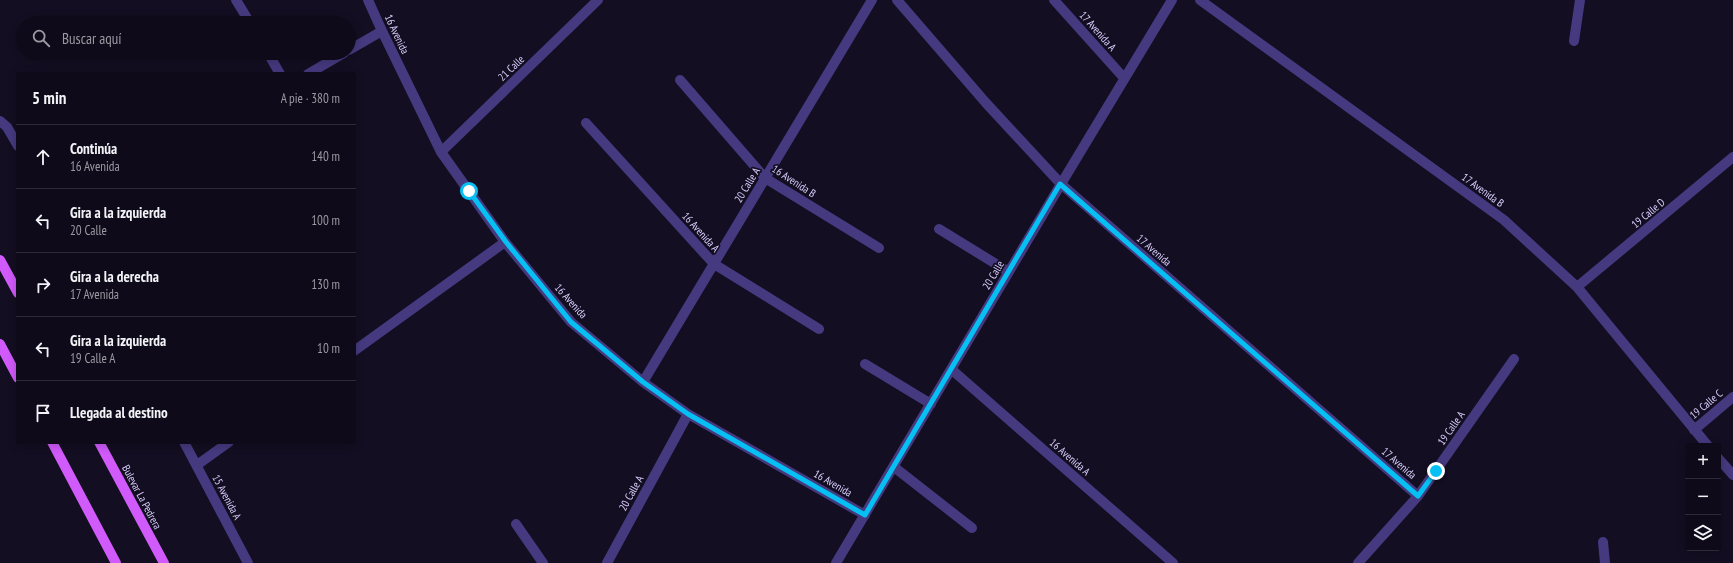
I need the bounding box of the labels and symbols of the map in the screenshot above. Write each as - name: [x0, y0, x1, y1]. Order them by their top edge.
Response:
- street label: 17 Avenida A: [1076, 8, 1120, 54]
- street label: 16 Avenida: [382, 12, 412, 56]
- street label: 21 Calle: [495, 52, 527, 84]
- street label: 16 Avenida B: [769, 162, 819, 200]
- street label: 20 Calle A: [731, 164, 763, 205]
- street label: 17 Avenida B: [1459, 170, 1507, 210]
- route start: [460, 182, 478, 200]
- street label: 19 Calle D: [1628, 195, 1668, 231]
- street label: 16 Avenida A: [679, 209, 723, 256]
- street label: 17 Avenida: [1134, 231, 1174, 269]
- street label: 20 Calle: [979, 258, 1007, 292]
- street label: 16 Avenida: [552, 281, 590, 321]
- street label: 19 Calle C: [1687, 386, 1725, 422]
- street label: 19 Calle A: [1434, 408, 1468, 448]
- street label: 16 Avenida A: [1047, 436, 1094, 479]
- street label: 17 Avenida: [1379, 444, 1419, 482]
- street label: Bulevar La Pedrera: [119, 462, 165, 532]
- route end: [1427, 462, 1445, 480]
- street label: 16 Avenida: [811, 466, 855, 500]
- street label: 15 Avenida A: [209, 472, 245, 523]
- street label: 20 Calle A: [616, 472, 647, 513]

